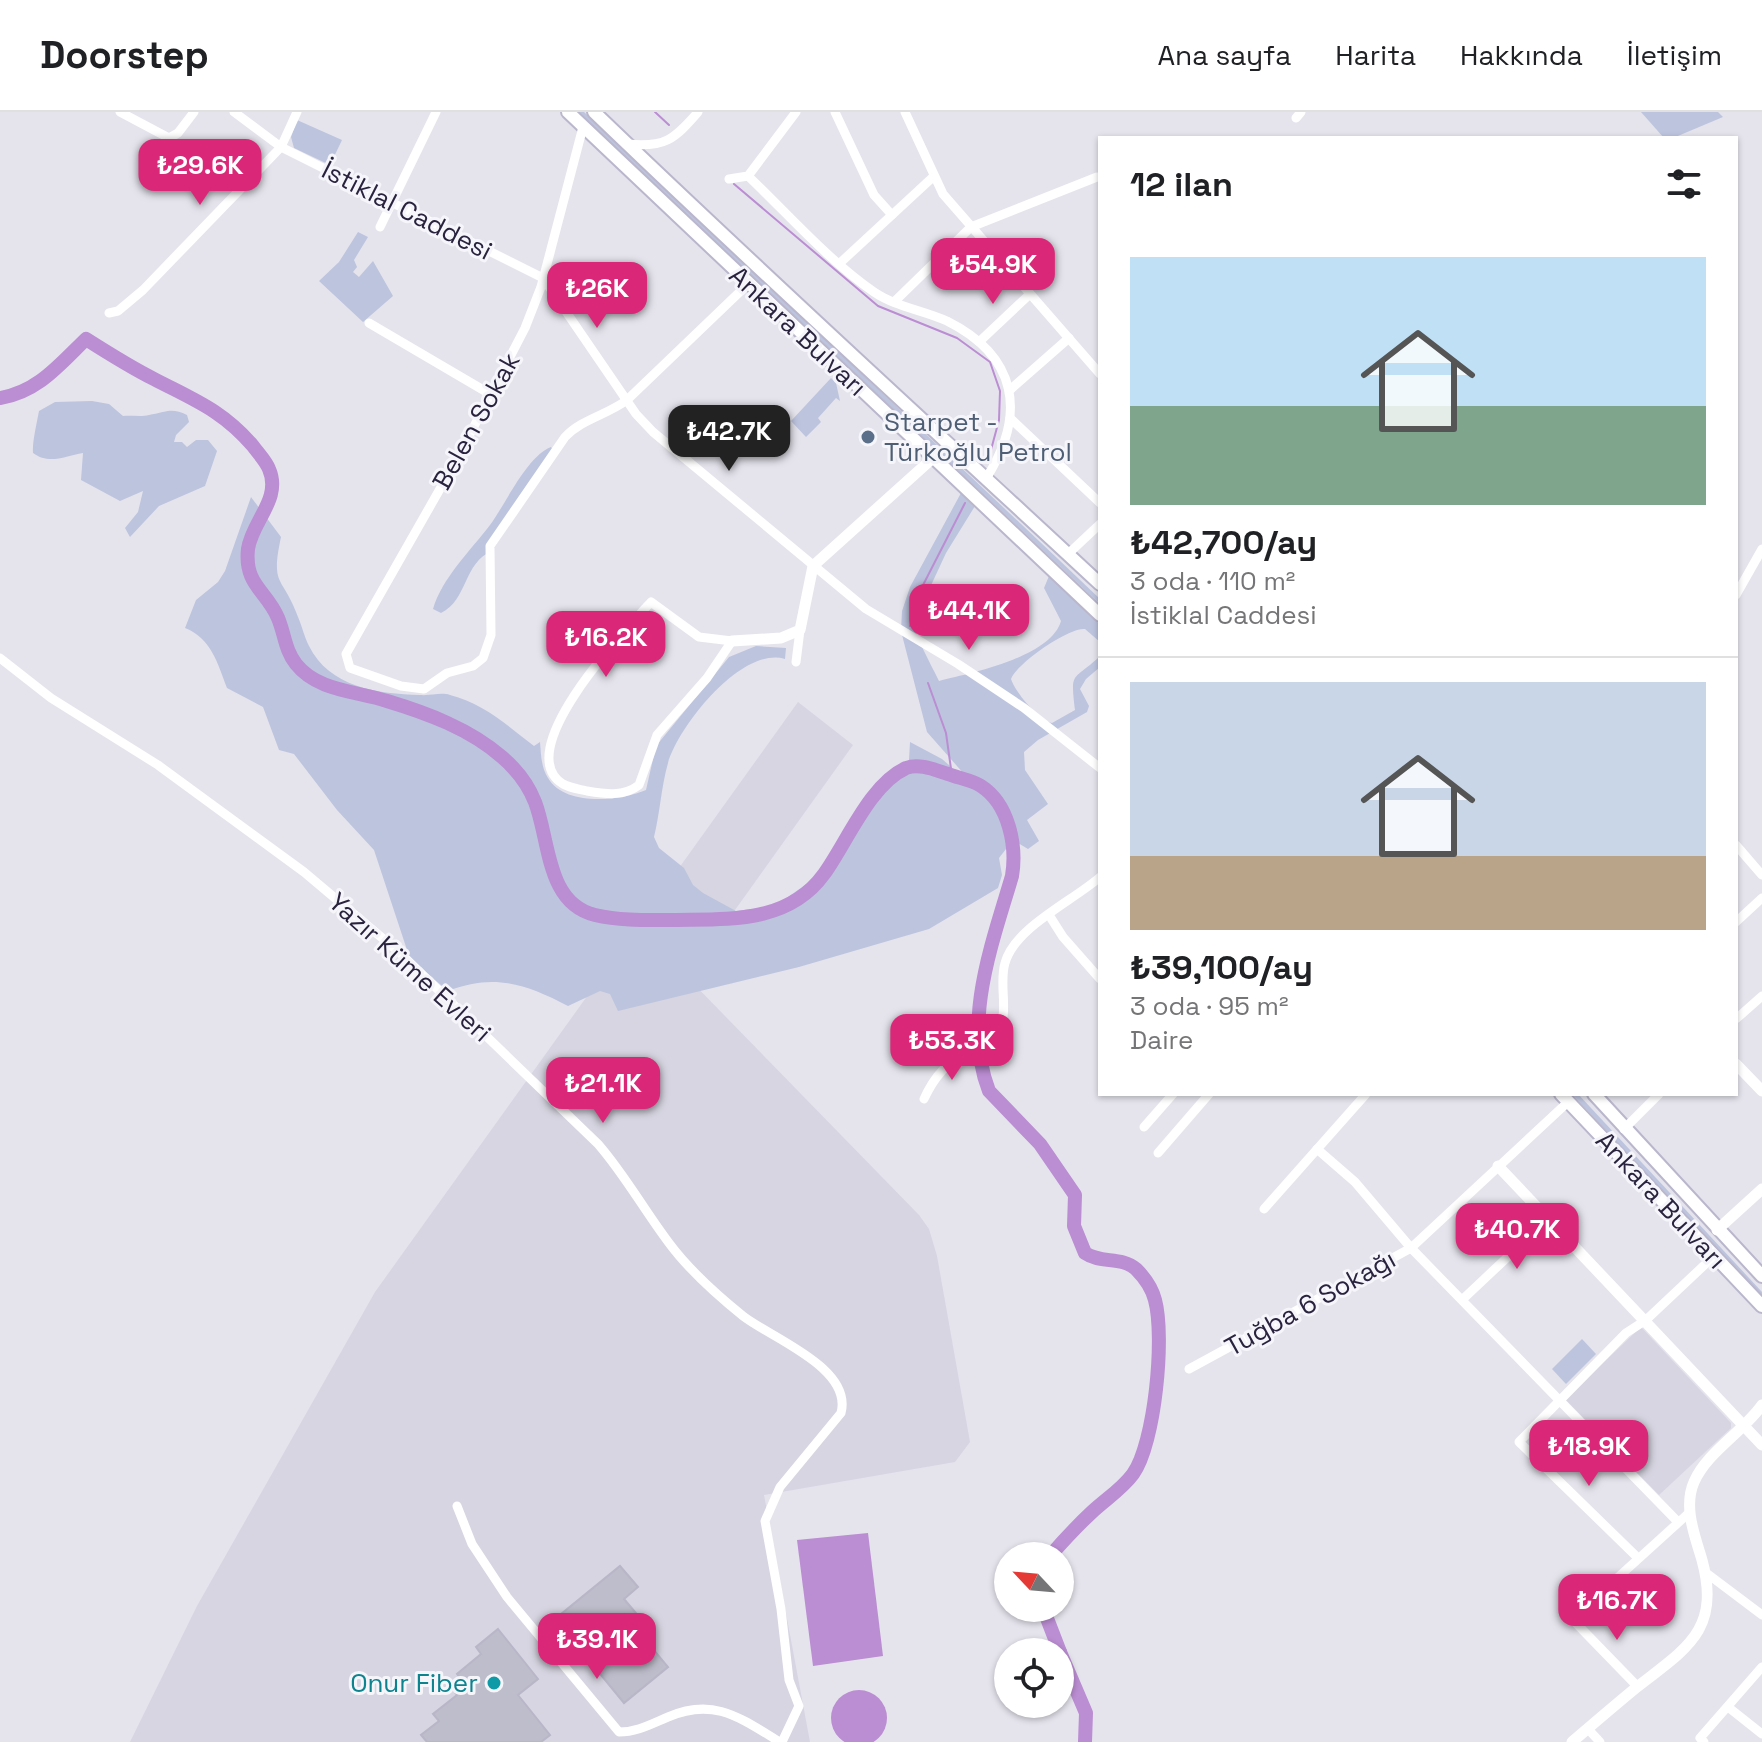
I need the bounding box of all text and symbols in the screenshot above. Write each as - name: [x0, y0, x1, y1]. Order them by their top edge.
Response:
- text: Doorstep: [40, 31, 209, 79]
- text: Ana sayfa: [1157, 37, 1291, 73]
- text: Harita: [1335, 37, 1416, 73]
- text: Hakkında: [1460, 37, 1583, 73]
- text: İletişim: [1627, 37, 1722, 73]
- pin: ₺29.6K: [135, 139, 265, 207]
- text: ₺29.6K: [156, 148, 244, 182]
- street label: İstiklal Caddesi: [316, 152, 498, 268]
- icon: filters: [1662, 162, 1706, 206]
- text: 12 ilan: [1130, 163, 1233, 206]
- pin: ₺54.9K: [928, 238, 1058, 306]
- text: ₺54.9K: [949, 247, 1037, 281]
- street label: Ankara Bulvarı: [722, 258, 874, 404]
- pin: ₺26K: [550, 262, 644, 330]
- text: ₺26K: [565, 271, 629, 305]
- icon: home: [1346, 309, 1490, 453]
- street label: Belen Sokak: [424, 346, 528, 496]
- pin: ₺42.7K: [664, 405, 794, 473]
- place label: Starpet - Türkoğlu Petrol: [884, 405, 1072, 469]
- text: ₺42.7K: [686, 414, 772, 448]
- marker: Starpet - Türkoğlu Petrol: [859, 428, 877, 446]
- text: ₺42,700/ay: [1130, 521, 1317, 564]
- text: 3 oda · 110 m²: [1130, 564, 1295, 598]
- pin: ₺44.1K: [904, 584, 1034, 652]
- text: ₺44.1K: [927, 593, 1011, 627]
- text: İstiklal Caddesi: [1130, 598, 1317, 632]
- pin: ₺16.2K: [541, 611, 671, 679]
- text: ₺16.2K: [564, 620, 648, 654]
- icon: home: [1346, 734, 1490, 878]
- street label: Yazır Küme Evleri: [321, 885, 499, 1049]
- text: ₺39,100/ay: [1130, 946, 1313, 989]
- text: 3 oda · 95 m²: [1130, 989, 1288, 1023]
- pin: ₺53.3K: [887, 1014, 1017, 1082]
- text: ₺53.3K: [908, 1023, 996, 1057]
- text: Daire: [1130, 1023, 1193, 1057]
- pin: ₺21.1K: [538, 1057, 668, 1125]
- text: ₺21.1K: [564, 1066, 642, 1100]
- street label: Ankara Bulvarı: [1588, 1124, 1734, 1276]
- pin: ₺40.7K: [1452, 1203, 1582, 1271]
- text: ₺40.7K: [1474, 1212, 1560, 1246]
- street label: Tuğba 6 Sokağı: [1219, 1242, 1401, 1364]
- pin: ₺18.9K: [1524, 1420, 1654, 1488]
- text: ₺18.9K: [1547, 1429, 1631, 1463]
- north arrow: [994, 1542, 1074, 1622]
- map controls: [994, 1542, 1074, 1718]
- pin: ₺16.7K: [1552, 1574, 1682, 1642]
- text: ₺16.7K: [1576, 1583, 1658, 1617]
- pin: ₺39.1K: [532, 1613, 662, 1681]
- text: ₺39.1K: [556, 1622, 638, 1656]
- button: locate: [994, 1638, 1074, 1718]
- place label: Onur Fiber: [350, 1666, 478, 1700]
- marker: Onur Fiber: [485, 1674, 503, 1692]

